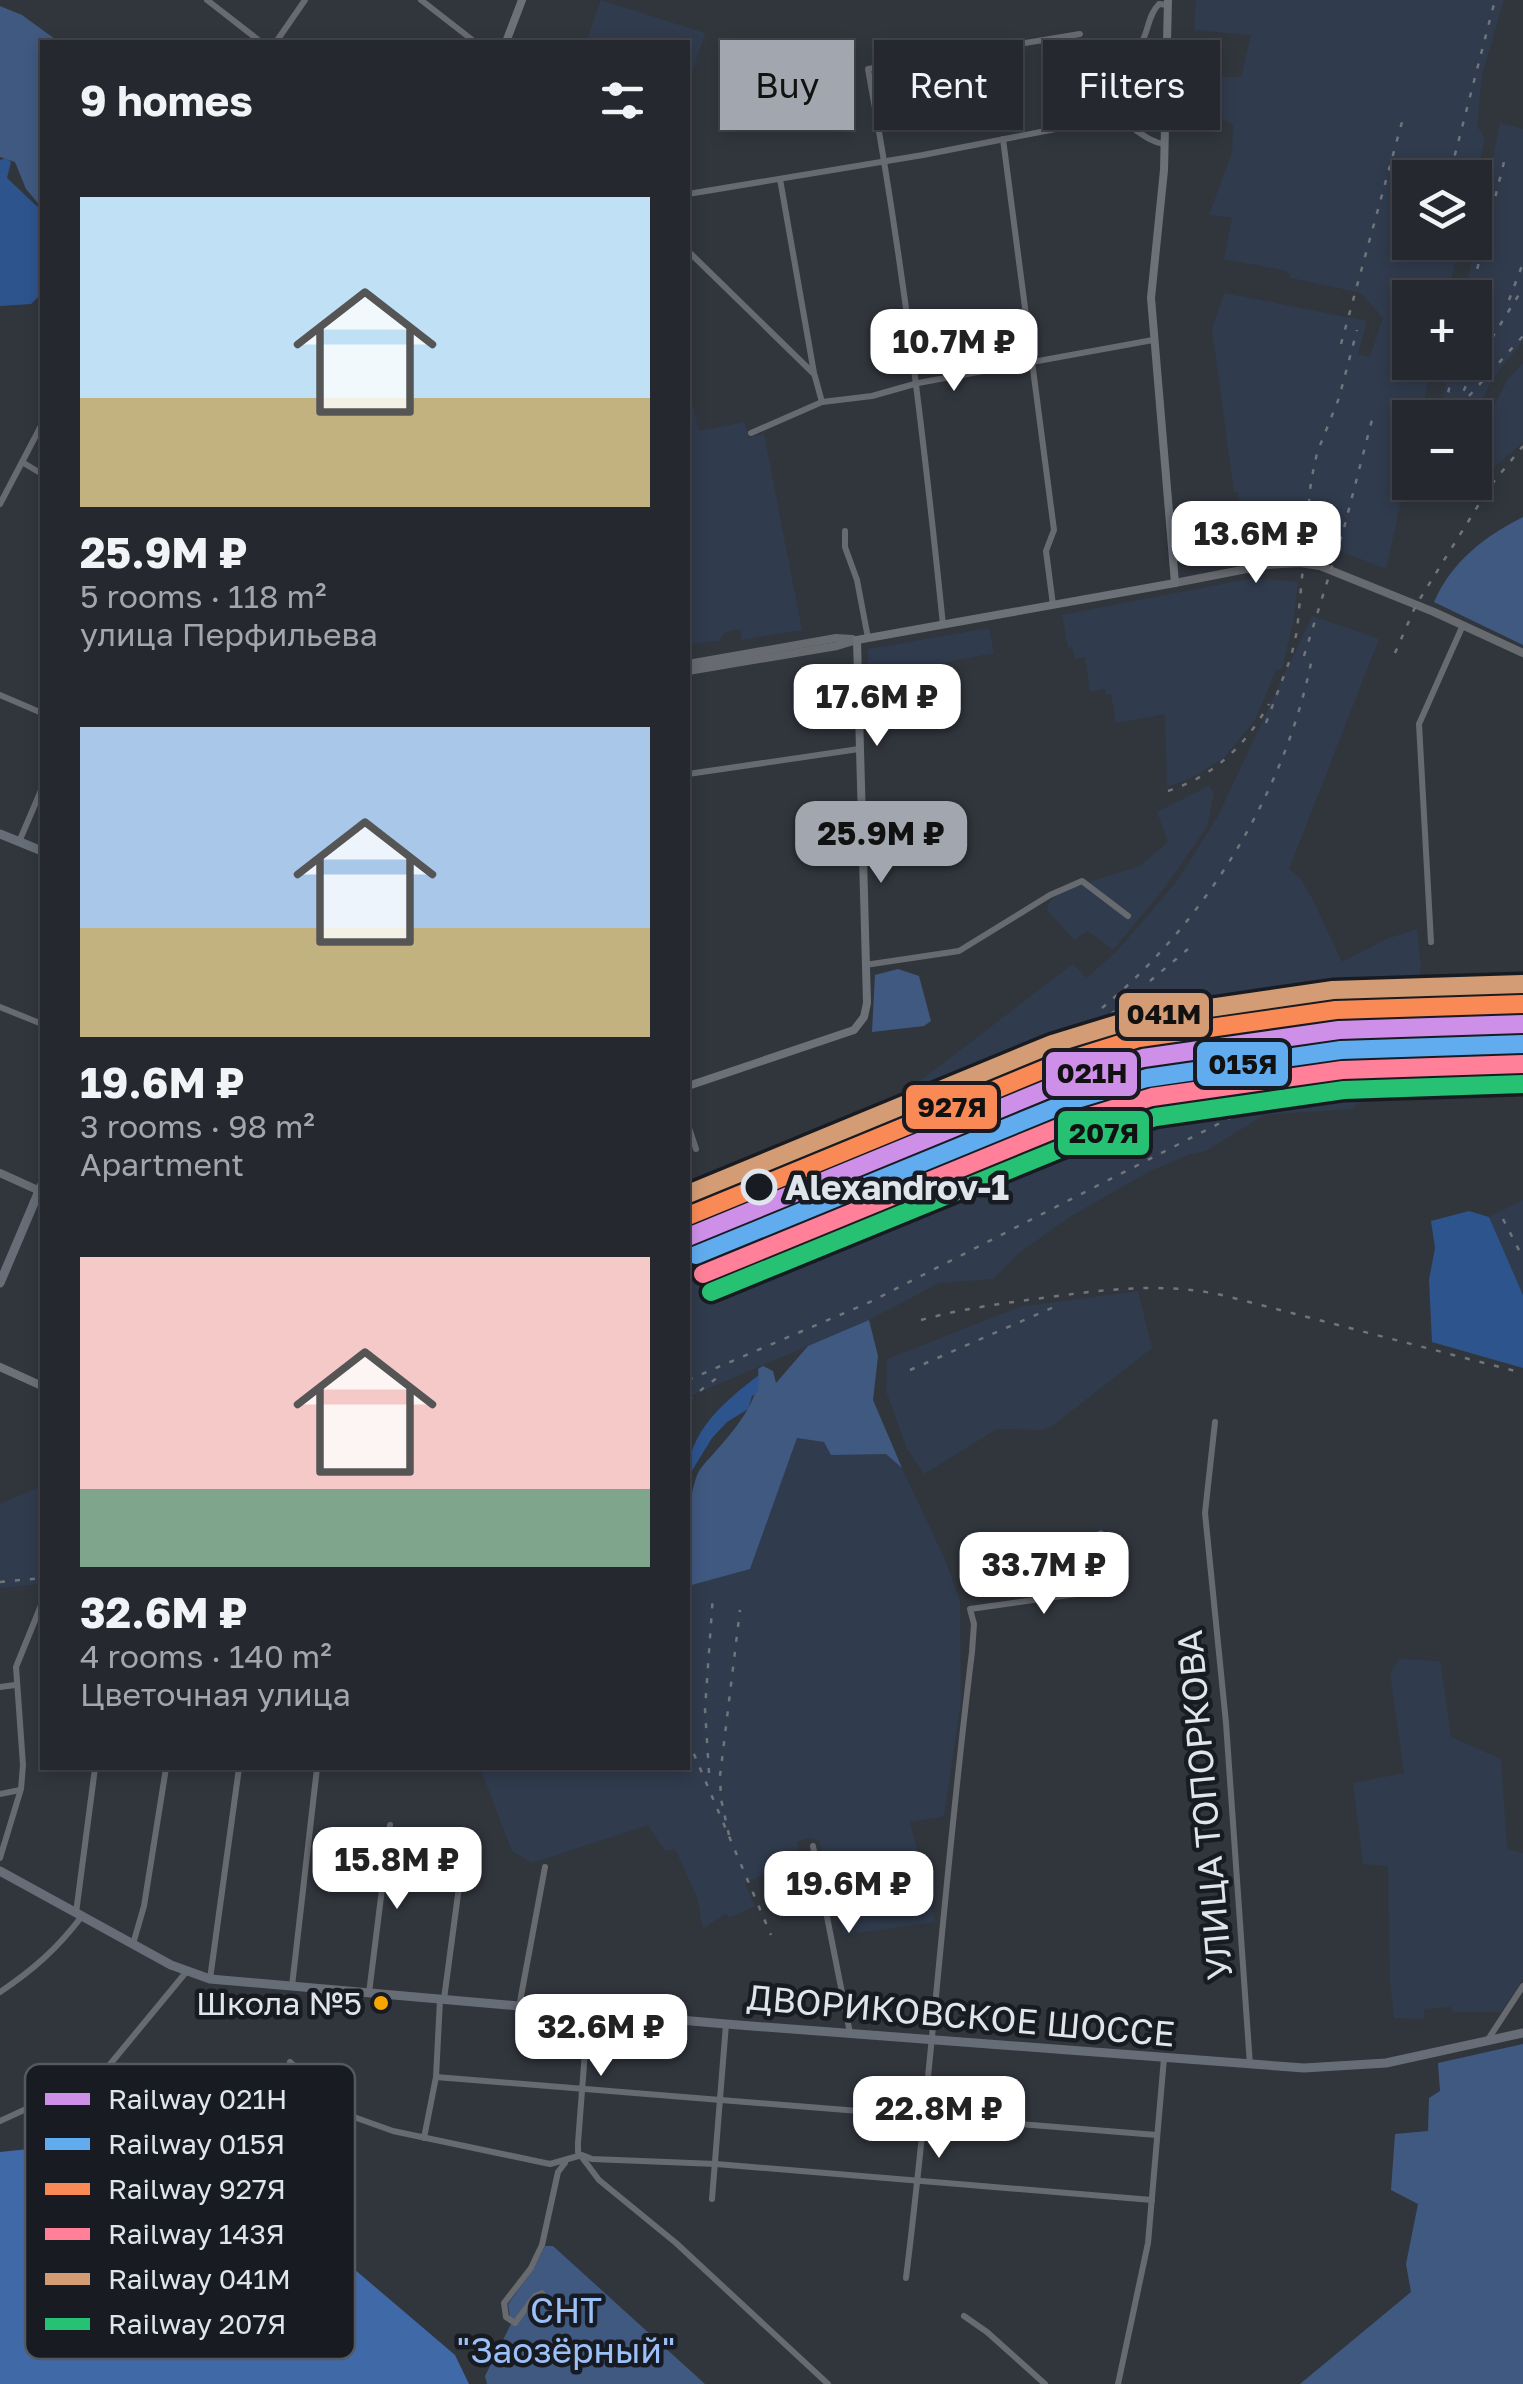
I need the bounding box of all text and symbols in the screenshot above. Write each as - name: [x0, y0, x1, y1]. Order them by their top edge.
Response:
- chip: Buy: [720, 40, 854, 130]
- chip: Rent: [874, 40, 1023, 130]
- chip: Filters: [1043, 40, 1220, 130]
- icon: filters: [595, 73, 650, 128]
- text: 9 homes: [80, 75, 253, 125]
- map controls: [1392, 160, 1492, 500]
- button: layers: [1392, 160, 1492, 260]
- icon: home: [275, 262, 455, 442]
- button: +: [1392, 280, 1492, 380]
- pin: 10.7M ₽: [862, 309, 1046, 394]
- text: 10.7M ₽: [892, 322, 1016, 360]
- button: −: [1392, 400, 1492, 500]
- pin: 13.6M ₽: [1164, 501, 1348, 586]
- text: 13.6M ₽: [1194, 514, 1318, 552]
- text: 25.9M ₽: [80, 527, 248, 577]
- text: 5 rooms · 118 m²: [80, 577, 326, 615]
- text: улица Перфильева: [80, 615, 378, 653]
- pin: 17.6M ₽: [785, 664, 969, 749]
- text: 17.6M ₽: [816, 677, 938, 715]
- icon: home: [275, 792, 455, 972]
- pin: 25.9M ₽: [789, 801, 973, 886]
- text: 25.9M ₽: [817, 814, 945, 852]
- line badge: 041М: [1117, 991, 1211, 1039]
- text: 041М: [1126, 997, 1202, 1030]
- line badge: 015Я: [1195, 1040, 1290, 1088]
- text: 015Я: [1208, 1047, 1278, 1080]
- line badge: 021Н: [1044, 1050, 1139, 1098]
- text: 021Н: [1057, 1056, 1127, 1089]
- text: 19.6M ₽: [80, 1057, 245, 1107]
- line badge: 927Я: [904, 1083, 999, 1131]
- text: 927Я: [917, 1090, 987, 1123]
- text: 3 rooms · 98 m²: [80, 1107, 315, 1145]
- line badge: 207Я: [1056, 1109, 1151, 1157]
- text: 207Я: [1069, 1116, 1139, 1149]
- text: Apartment: [80, 1145, 244, 1183]
- place label: Alexandrov-1: [785, 1166, 1009, 1208]
- marker: Alexandrov-1: [742, 1170, 776, 1204]
- icon: home: [275, 1322, 455, 1502]
- pin: 33.7M ₽: [952, 1532, 1136, 1617]
- text: 33.7M ₽: [982, 1545, 1106, 1583]
- text: 32.6M ₽: [80, 1587, 248, 1637]
- street label: УЛИЦА ТОПОРКОВА: [1168, 1628, 1240, 1982]
- text: 4 rooms · 140 m²: [80, 1637, 332, 1675]
- text: Цветочная улица: [80, 1675, 351, 1713]
- pin: 15.8M ₽: [305, 1827, 489, 1912]
- text: 15.8M ₽: [335, 1840, 459, 1878]
- pin: 19.6M ₽: [757, 1851, 941, 1936]
- text: 19.6M ₽: [786, 1864, 912, 1902]
- street label: ДВОРИКОВСКОЕ ШОССЕ: [745, 1975, 1177, 2055]
- place label: Школа №5: [196, 1984, 362, 2022]
- marker: Школа №5: [371, 1993, 391, 2013]
- pin: 32.6M ₽: [509, 1994, 693, 2079]
- text: 32.6M ₽: [537, 2007, 665, 2045]
- legend: [25, 2064, 355, 2359]
- pin: 22.8M ₽: [847, 2076, 1031, 2161]
- text: Railway 021Н: [108, 2082, 287, 2115]
- text: 22.8M ₽: [875, 2089, 1003, 2127]
- text: Railway 015Я: [108, 2127, 285, 2160]
- text: Railway 927Я: [108, 2172, 286, 2205]
- text: Railway 143Я: [108, 2217, 285, 2250]
- text: Railway 041М: [108, 2262, 291, 2295]
- park label: СНТ "Заозёрный": [457, 2289, 675, 2371]
- text: Railway 207Я: [108, 2307, 286, 2340]

